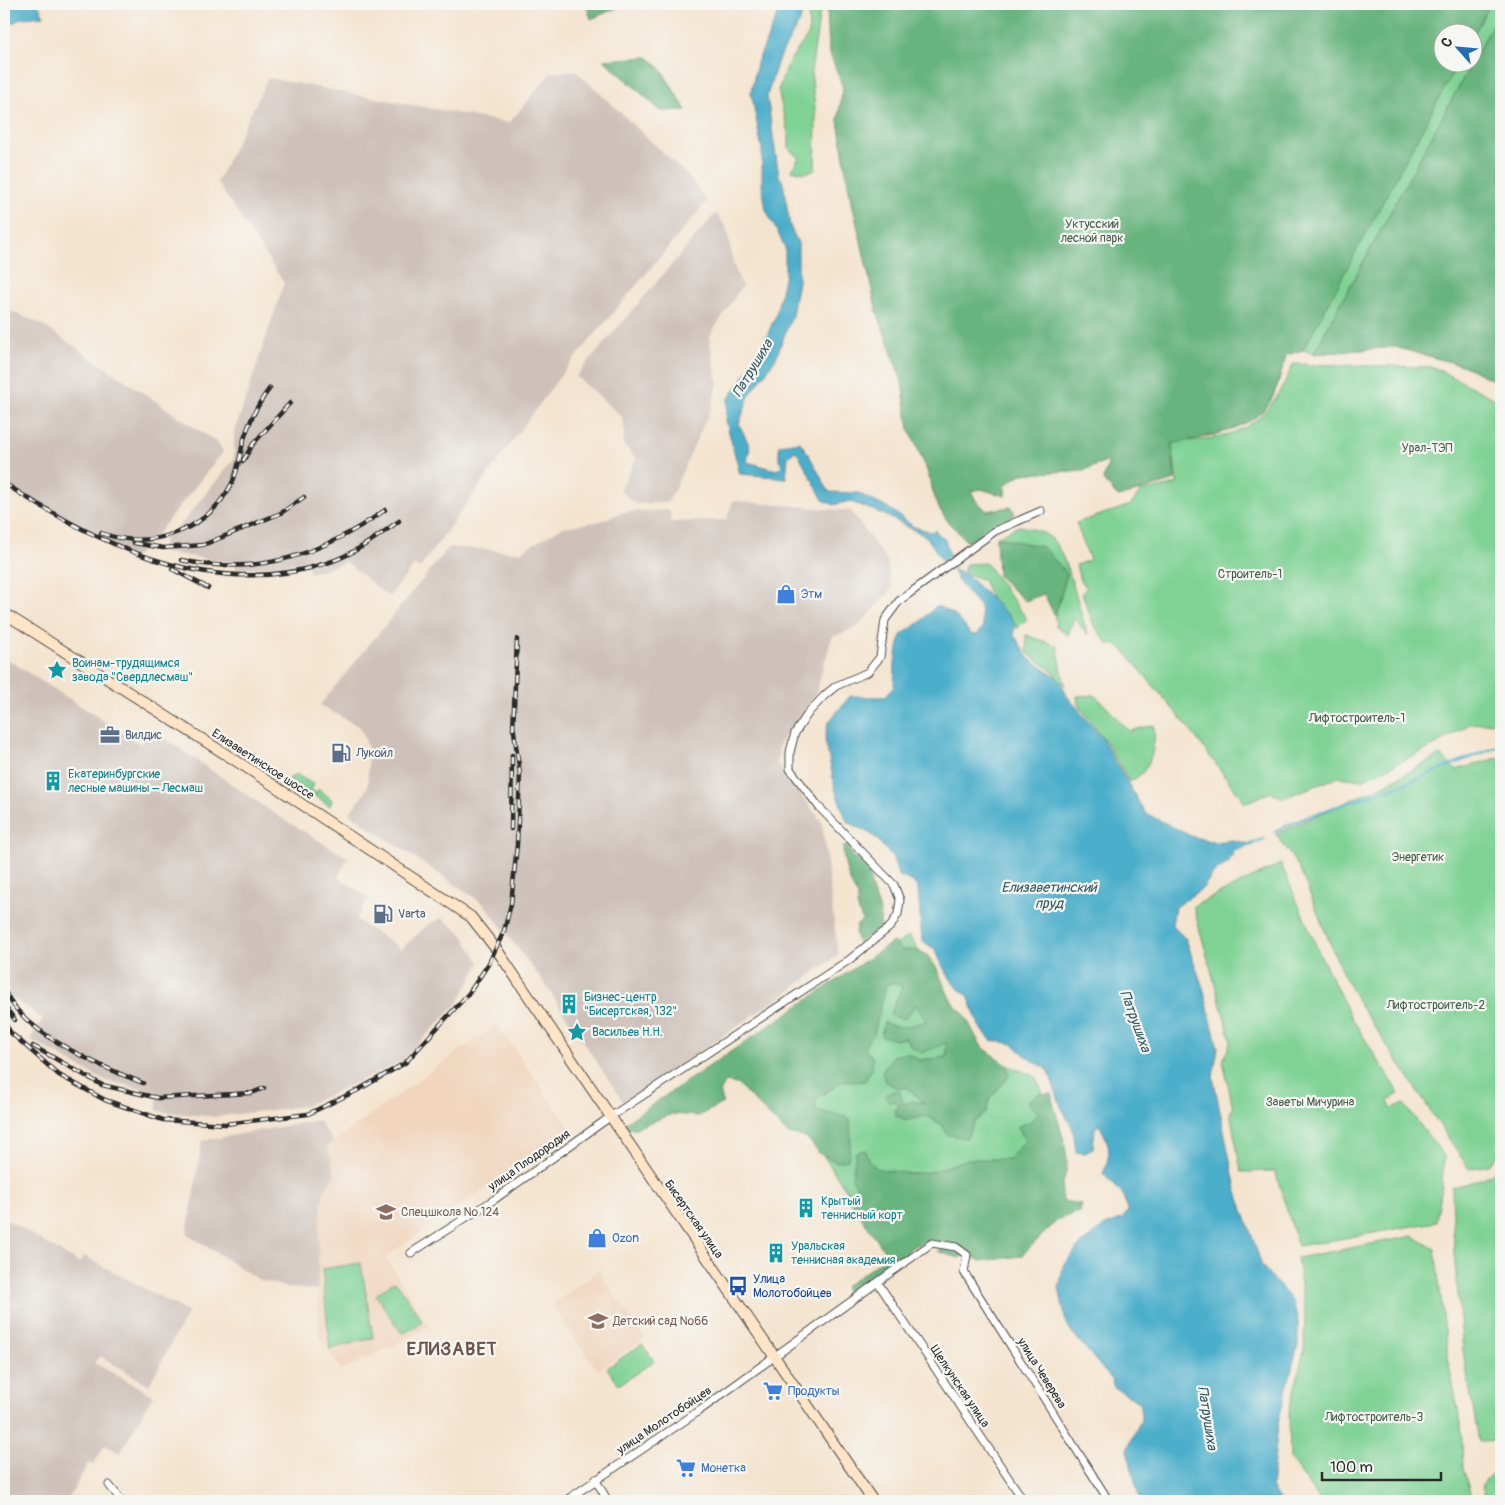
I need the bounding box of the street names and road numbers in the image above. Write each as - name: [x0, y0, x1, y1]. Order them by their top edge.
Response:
- street label: Елизаветинское шоссе: [209, 726, 317, 803]
- street label: улица Плодородия: [485, 1126, 573, 1195]
- street label: Бисертская улица: [661, 1177, 726, 1262]
- street label: улица Чеверева: [1013, 1334, 1069, 1412]
- street label: Щелкунская улица: [926, 1342, 993, 1431]
- street label: улица Молотобойцев: [613, 1383, 715, 1458]

